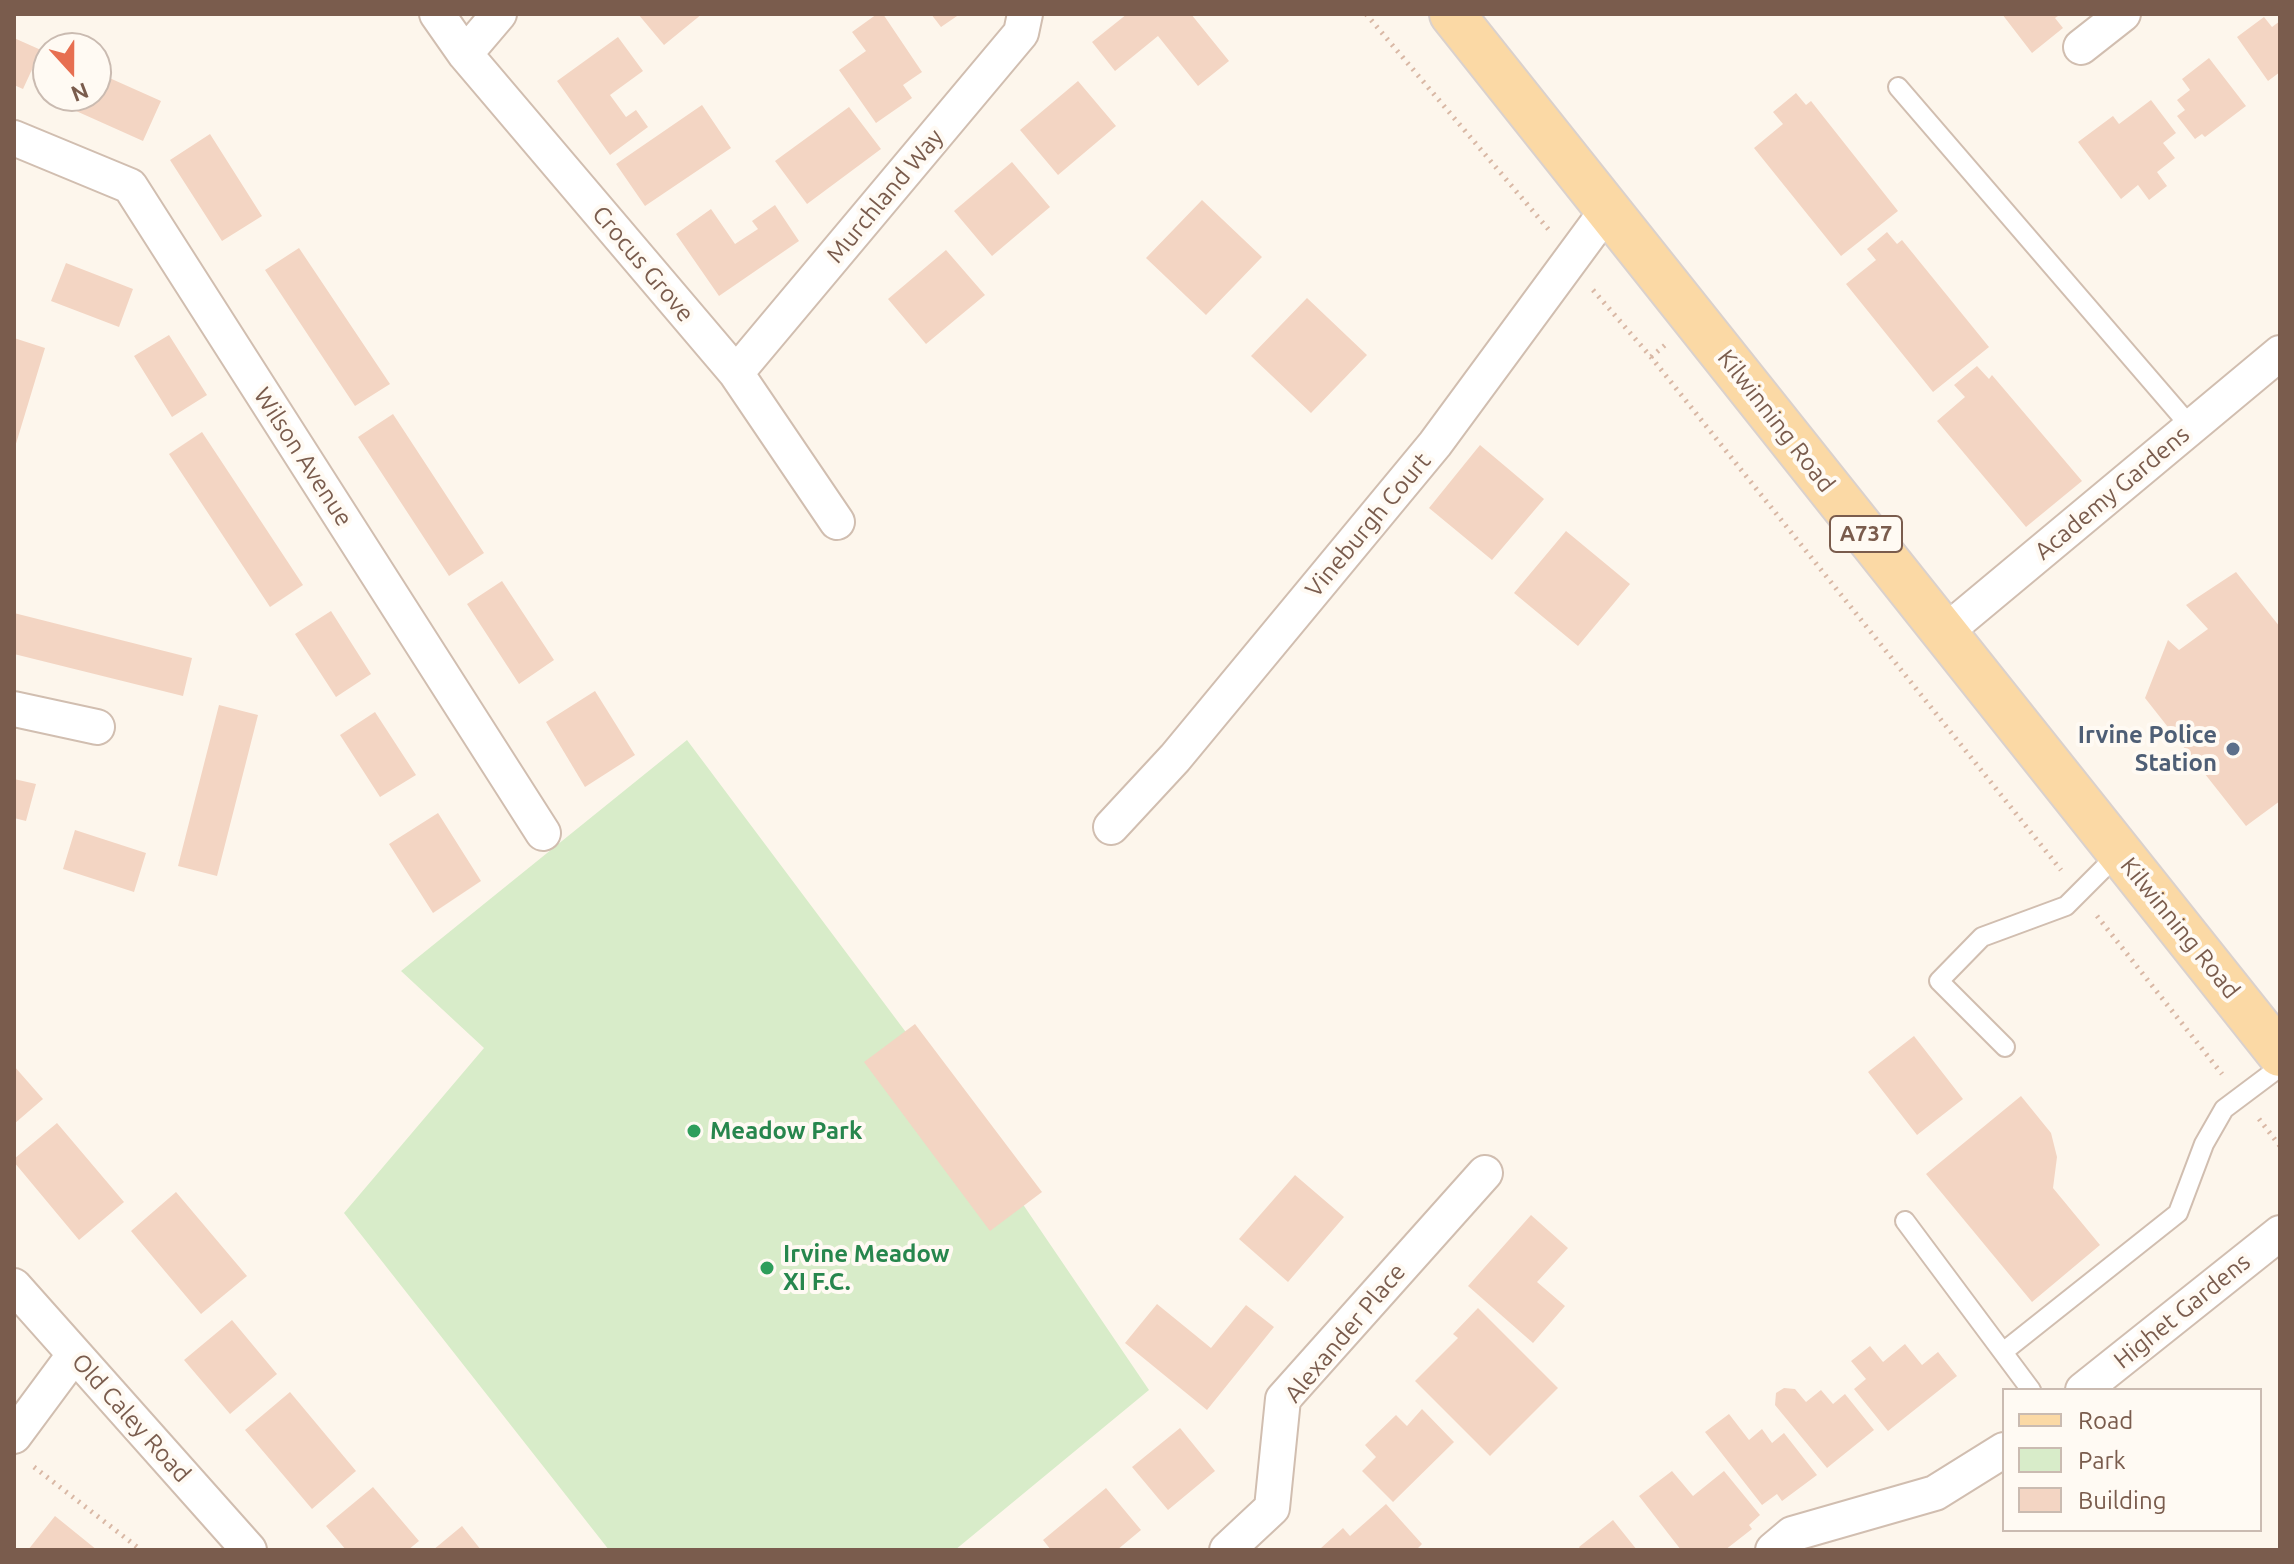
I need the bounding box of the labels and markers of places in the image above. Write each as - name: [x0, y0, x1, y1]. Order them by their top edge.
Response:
- place label: Irvine Police Station: [2078, 721, 2217, 777]
- marker: Irvine Police Station: [2224, 740, 2242, 758]
- place label: Meadow Park: [710, 1117, 862, 1145]
- marker: Meadow Park: [685, 1122, 703, 1140]
- place label: Irvine Meadow XI F.C.: [783, 1240, 949, 1296]
- marker: Irvine Meadow XI F.C.: [758, 1259, 776, 1277]

